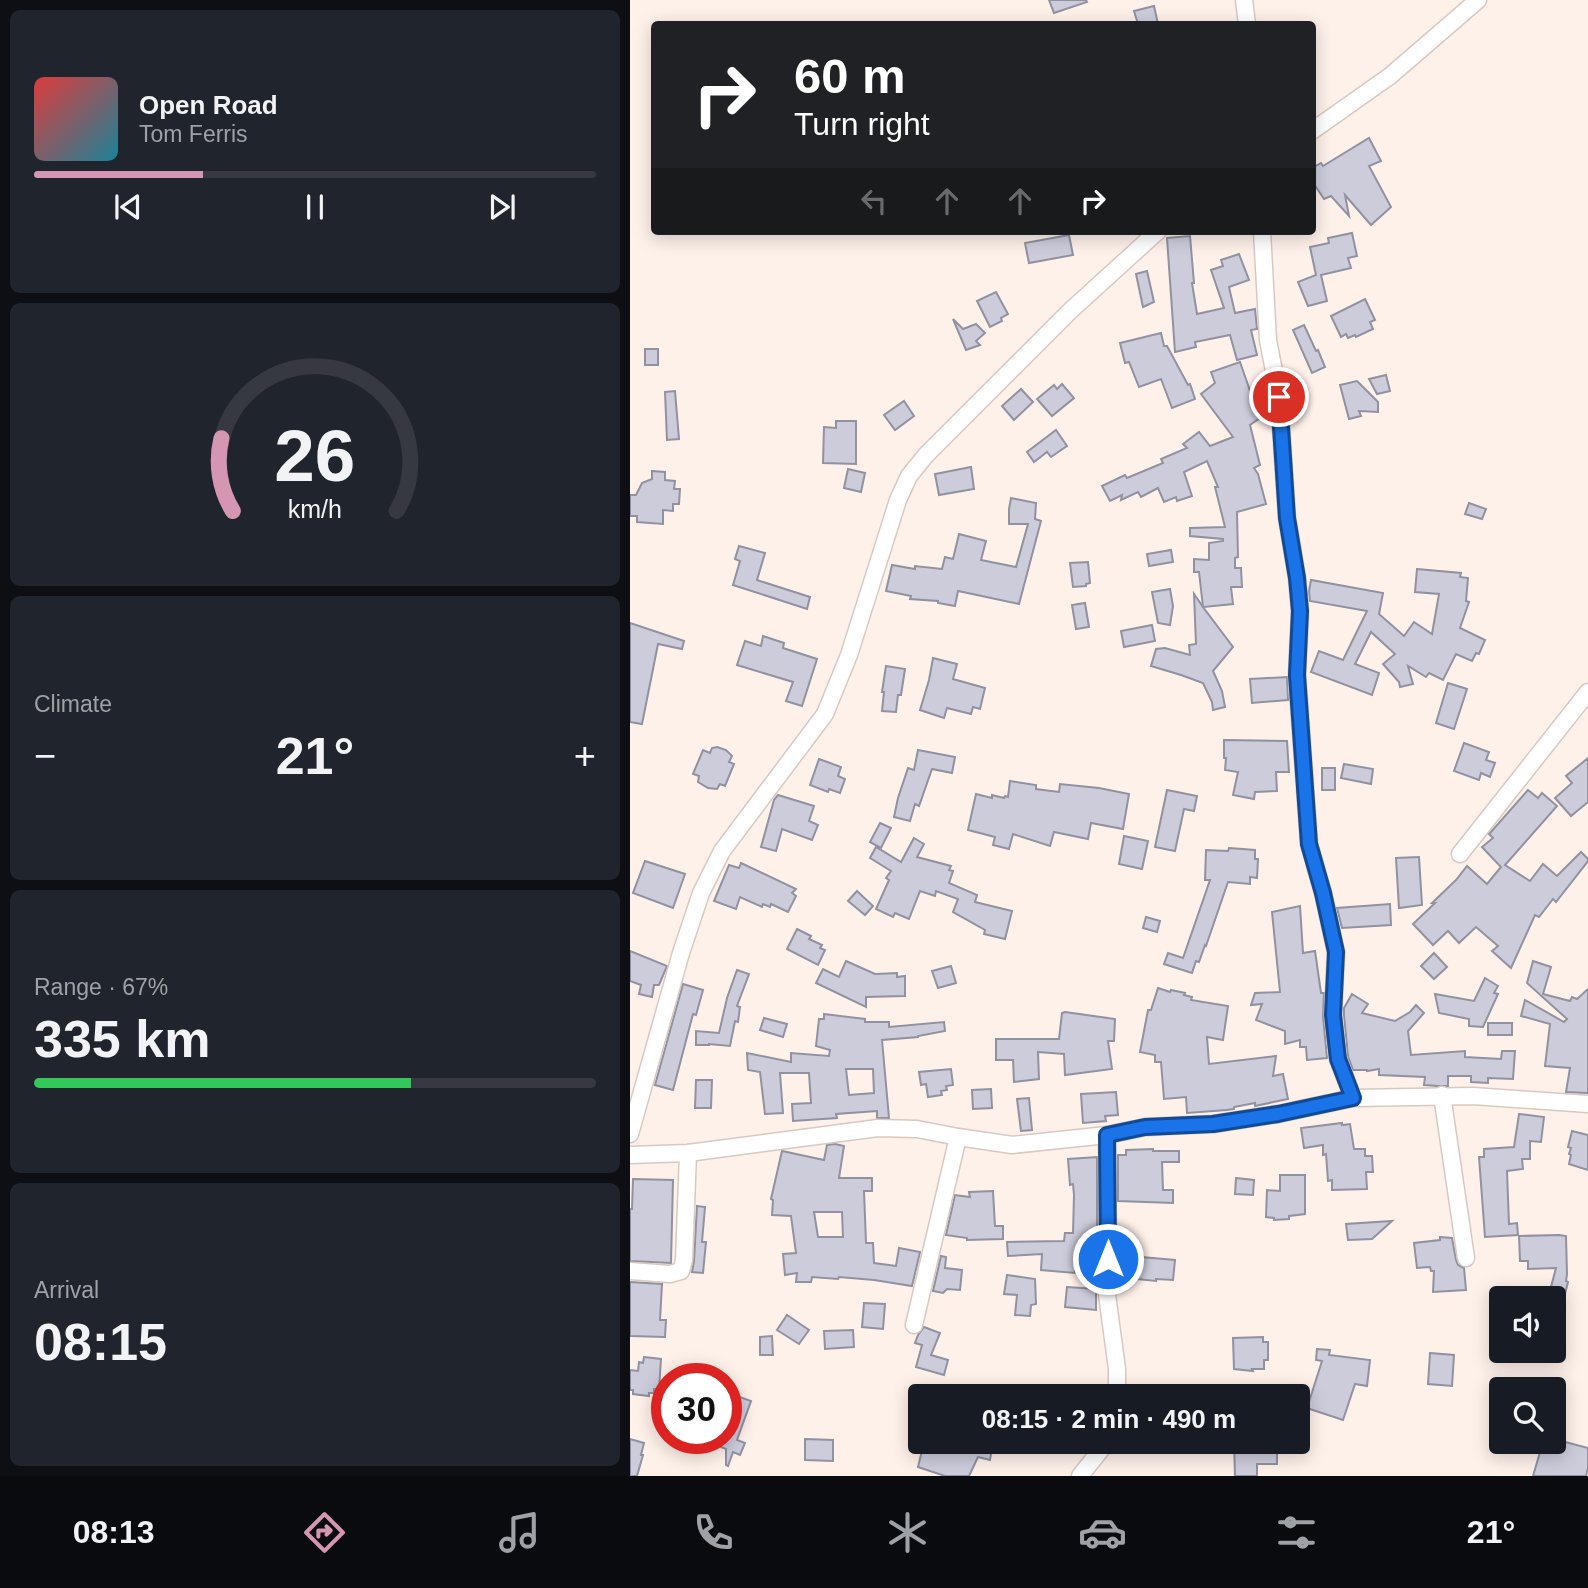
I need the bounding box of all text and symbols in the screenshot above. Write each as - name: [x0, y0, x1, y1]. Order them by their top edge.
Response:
- icon: right: [679, 49, 770, 140]
- text: 60 m: [794, 49, 906, 103]
- text: Open Road: [139, 90, 278, 120]
- text: Turn right: [794, 106, 930, 142]
- text: Tom Ferris: [139, 121, 248, 147]
- icon: left: [855, 182, 893, 220]
- icon: ahead: [928, 182, 966, 220]
- icon: ahead: [1001, 182, 1039, 220]
- icon: right: [1074, 182, 1112, 220]
- icon: previous: [109, 188, 147, 226]
- icon: pause: [296, 188, 334, 226]
- icon: next: [483, 188, 521, 226]
- pin: [1249, 367, 1309, 427]
- icon: arrive: [1260, 378, 1298, 416]
- text: 26: [275, 415, 355, 496]
- text: km/h: [288, 495, 342, 523]
- text: Climate: [34, 691, 112, 717]
- text: 21°: [276, 727, 354, 785]
- text: −: [34, 735, 56, 777]
- text: +: [574, 735, 596, 777]
- text: Range · 67%: [34, 974, 168, 1000]
- text: 335 km: [34, 1010, 210, 1068]
- position arrow: [1071, 1222, 1145, 1296]
- text: Arrival: [34, 1277, 99, 1303]
- map controls: [1489, 1286, 1566, 1454]
- button: sound: [1489, 1286, 1566, 1363]
- text: 08:15: [34, 1313, 167, 1371]
- speed limit sign: 30: [651, 1363, 742, 1454]
- button: search: [1489, 1377, 1566, 1454]
- text: 08:15 · 2 min · 490 m: [982, 1404, 1236, 1434]
- icon: directions: [300, 1508, 349, 1557]
- icon: music: [495, 1508, 544, 1557]
- icon: phone: [689, 1508, 738, 1557]
- icon: climate: [883, 1508, 932, 1557]
- icon: car: [1078, 1508, 1127, 1557]
- icon: filters: [1272, 1508, 1321, 1557]
- text: 08:13: [73, 1514, 155, 1550]
- text: 21°: [1467, 1514, 1515, 1550]

